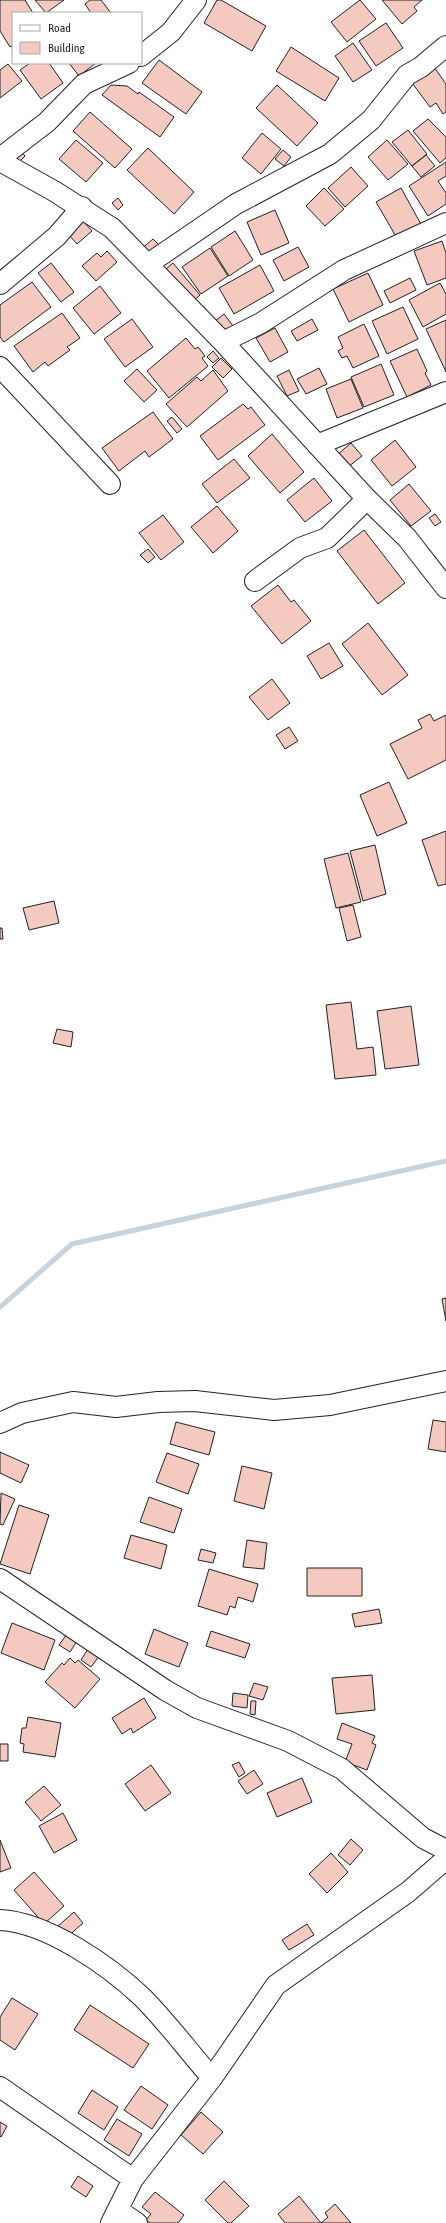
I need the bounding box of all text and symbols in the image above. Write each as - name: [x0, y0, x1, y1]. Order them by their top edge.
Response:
- legend: [12, 12, 142, 64]
- text: Road: [48, 21, 71, 35]
- text: Building: [48, 41, 86, 55]

